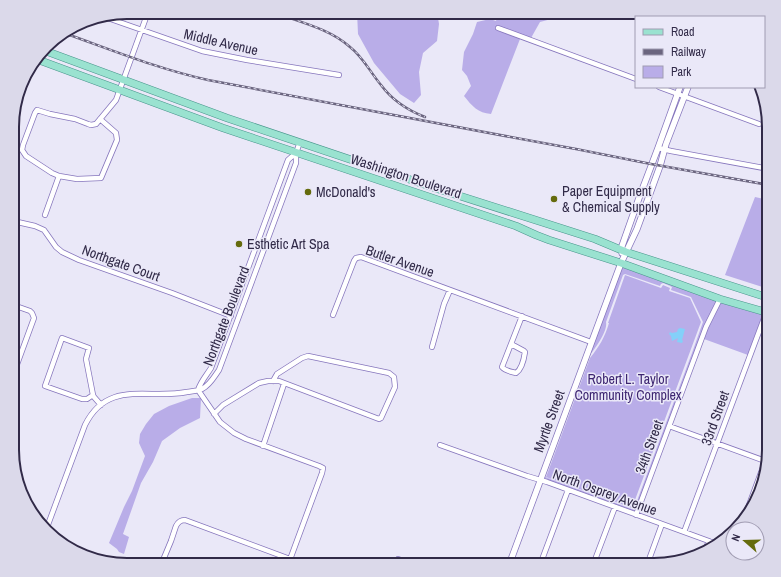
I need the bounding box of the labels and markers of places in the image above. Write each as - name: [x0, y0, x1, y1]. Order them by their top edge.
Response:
- place label: Paper Equipment & Chemical Supply: [562, 182, 660, 216]
- place label: McDonald's: [316, 183, 376, 201]
- marker: McDonald's: [303, 187, 313, 197]
- marker: Paper Equipment & Chemical Supply: [549, 194, 559, 204]
- place label: Esthetic Art Spa: [247, 235, 330, 253]
- marker: Esthetic Art Spa: [234, 239, 244, 249]

